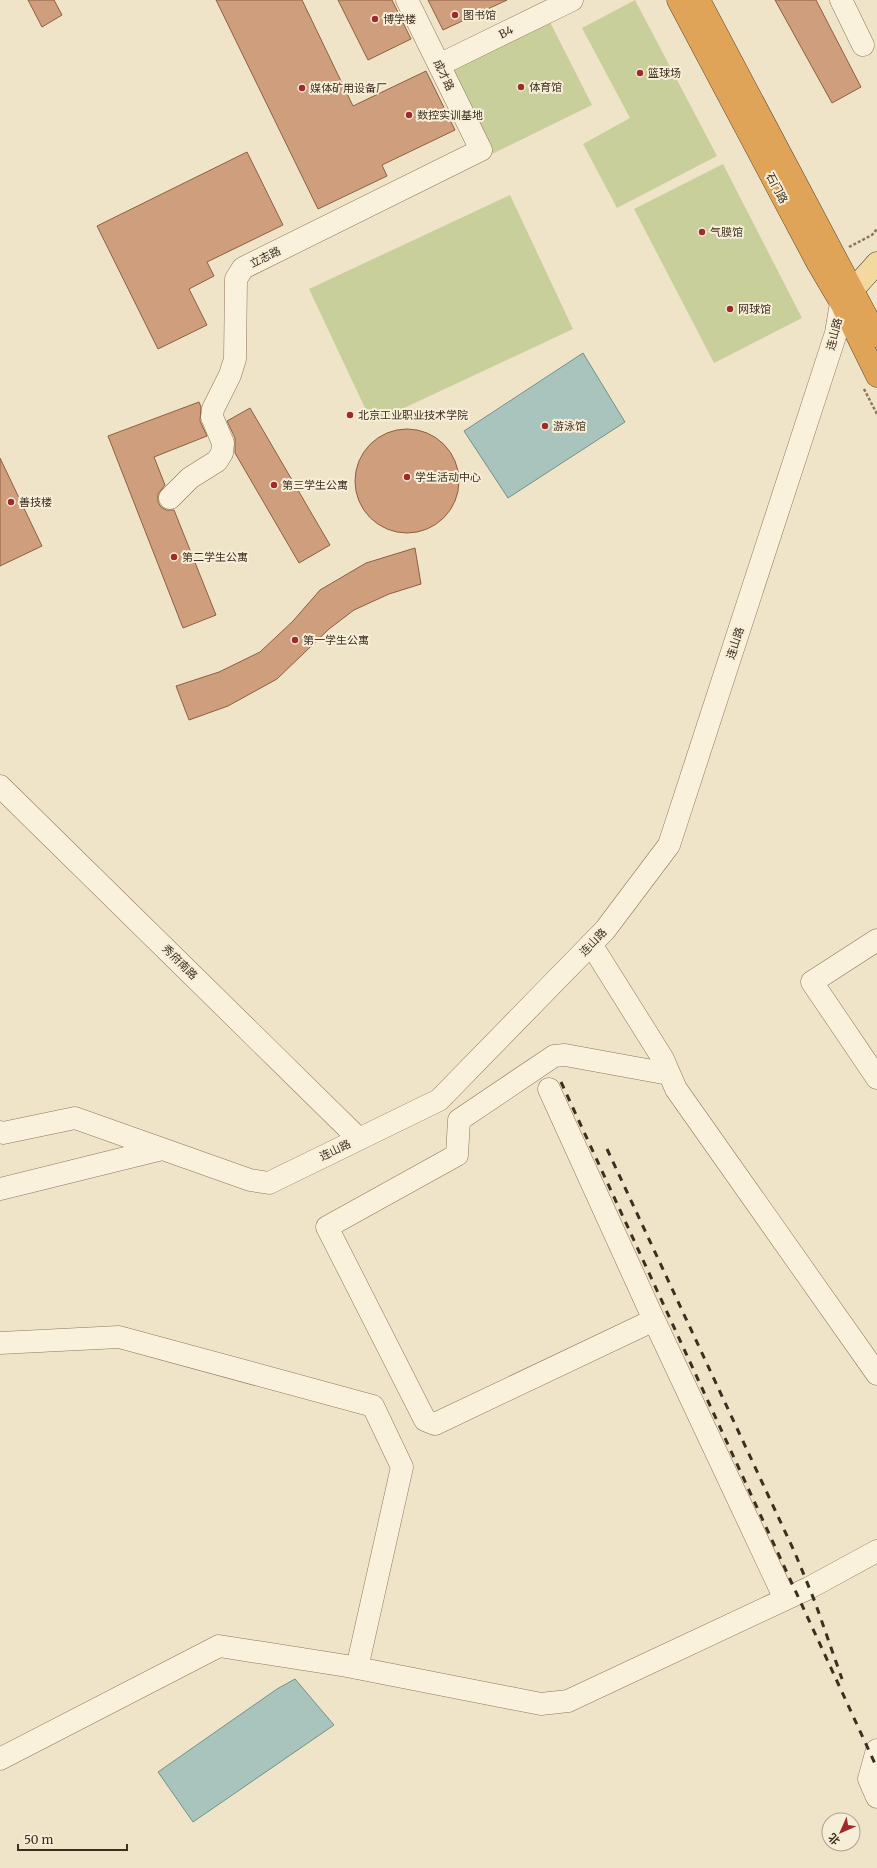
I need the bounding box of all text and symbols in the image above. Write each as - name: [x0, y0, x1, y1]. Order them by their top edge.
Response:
- place label: 图书馆: [463, 8, 496, 22]
- marker: 图书馆: [450, 10, 460, 20]
- place label: 博学楼: [383, 12, 416, 26]
- marker: 博学楼: [370, 14, 380, 24]
- street label: B4: [496, 22, 516, 41]
- street label: 成才路: [430, 57, 458, 93]
- place label: 篮球场: [648, 66, 681, 80]
- marker: 篮球场: [635, 68, 645, 78]
- place label: 体育馆: [529, 80, 562, 94]
- place label: 媒体矿用设备厂: [310, 81, 387, 95]
- marker: 体育馆: [516, 82, 526, 92]
- marker: 媒体矿用设备厂: [297, 83, 307, 93]
- place label: 数控实训基地: [417, 108, 483, 122]
- marker: 数控实训基地: [404, 110, 414, 120]
- street label: 石门路: [763, 170, 791, 206]
- place label: 气膜馆: [710, 225, 743, 239]
- marker: 气膜馆: [697, 227, 707, 237]
- street label: 立志路: [247, 243, 283, 271]
- place label: 网球馆: [738, 302, 771, 316]
- marker: 网球馆: [725, 304, 735, 314]
- street label: 连山路: [823, 316, 845, 352]
- place label: 北京工业职业技术学院: [358, 408, 468, 422]
- marker: 北京工业职业技术学院: [345, 410, 355, 420]
- place label: 游泳馆: [553, 419, 586, 433]
- marker: 游泳馆: [540, 421, 550, 431]
- place label: 学生活动中心: [415, 470, 481, 484]
- marker: 学生活动中心: [402, 472, 412, 482]
- place label: 第三学生公寓: [282, 478, 348, 492]
- marker: 第三学生公寓: [269, 480, 279, 490]
- place label: 善技楼: [19, 495, 52, 509]
- marker: 善技楼: [6, 497, 16, 507]
- place label: 第二学生公寓: [182, 550, 248, 564]
- marker: 第二学生公寓: [169, 552, 179, 562]
- street label: 连山路: [723, 625, 747, 661]
- place label: 第一学生公寓: [303, 633, 369, 647]
- marker: 第一学生公寓: [290, 635, 300, 645]
- street label: 连山路: [577, 925, 609, 959]
- street label: 秀府南路: [159, 941, 201, 983]
- street label: 连山路: [317, 1136, 353, 1164]
- north arrow: [821, 1812, 861, 1852]
- scale bar: [18, 1826, 127, 1852]
- text: 北: [825, 1830, 843, 1848]
- text: 50 m: [24, 1832, 53, 1847]

